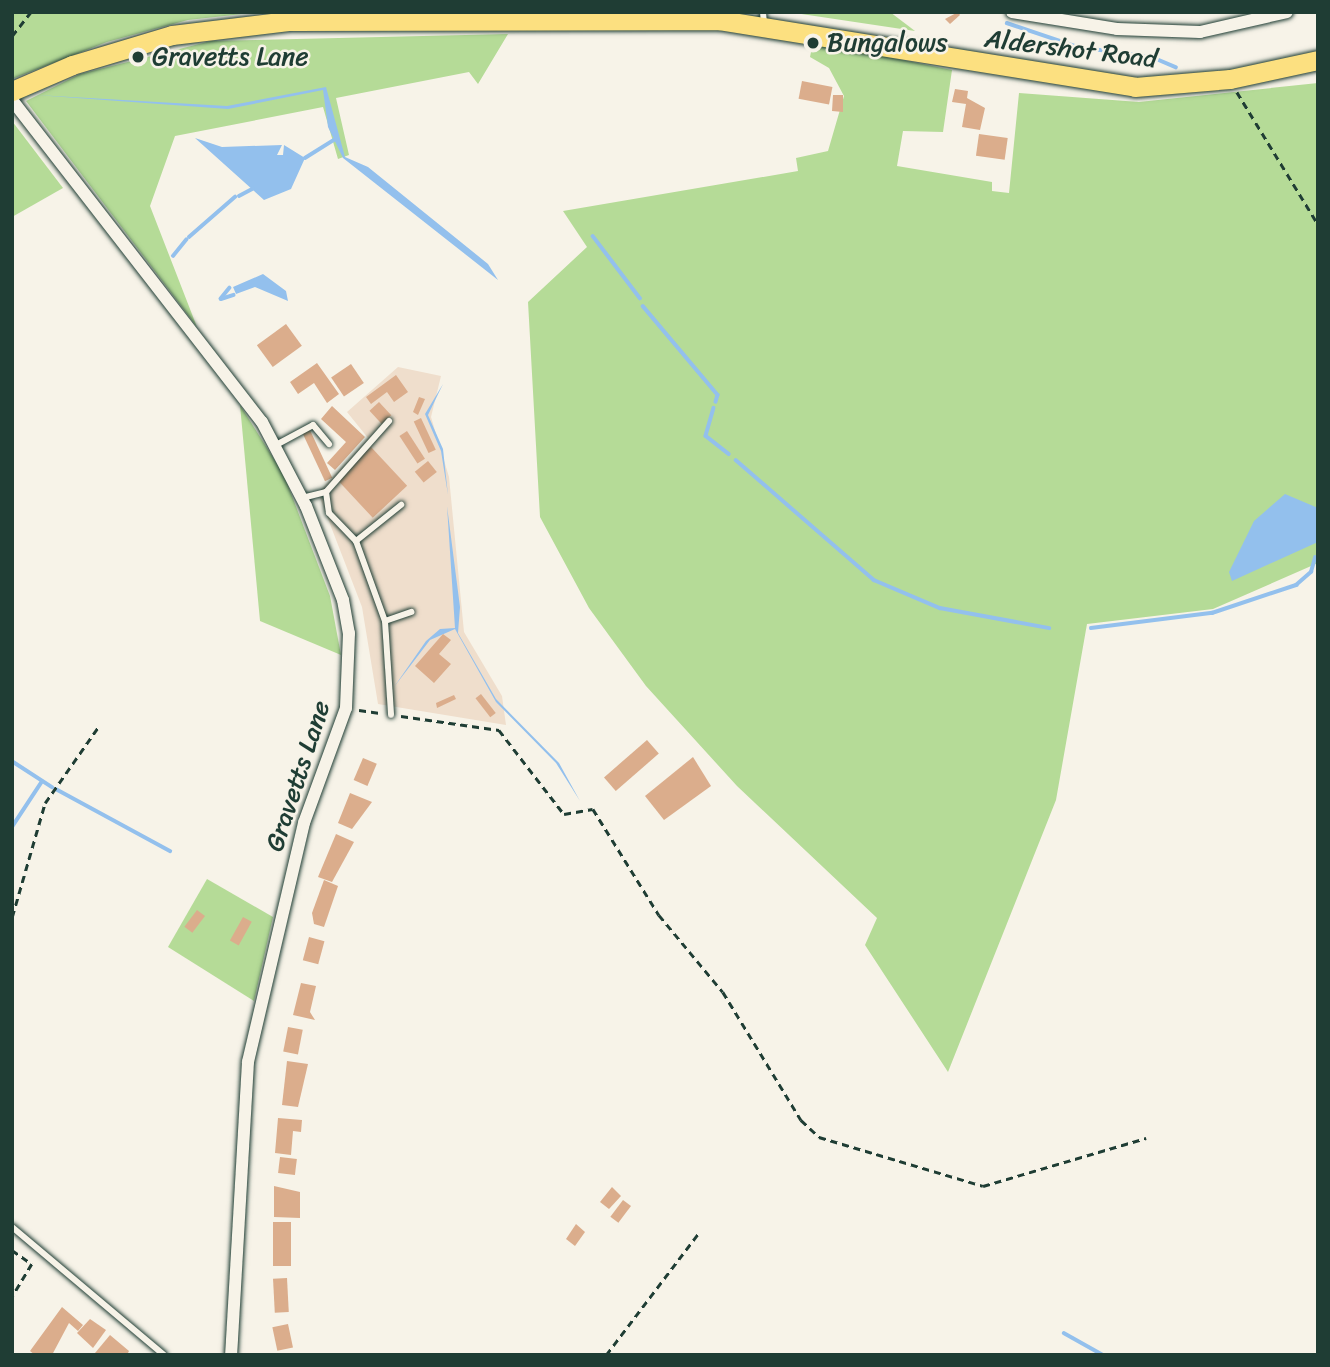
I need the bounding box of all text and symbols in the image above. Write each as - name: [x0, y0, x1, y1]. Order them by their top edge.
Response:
- street label: Aldershot Road: [983, 23, 1159, 75]
- place label: Bungalows: [827, 27, 948, 59]
- marker: Bungalows: [805, 35, 821, 51]
- place label: Gravetts Lane: [152, 41, 309, 73]
- marker: Gravetts Lane: [130, 49, 146, 65]
- street label: Gravetts Lane: [259, 697, 337, 855]

